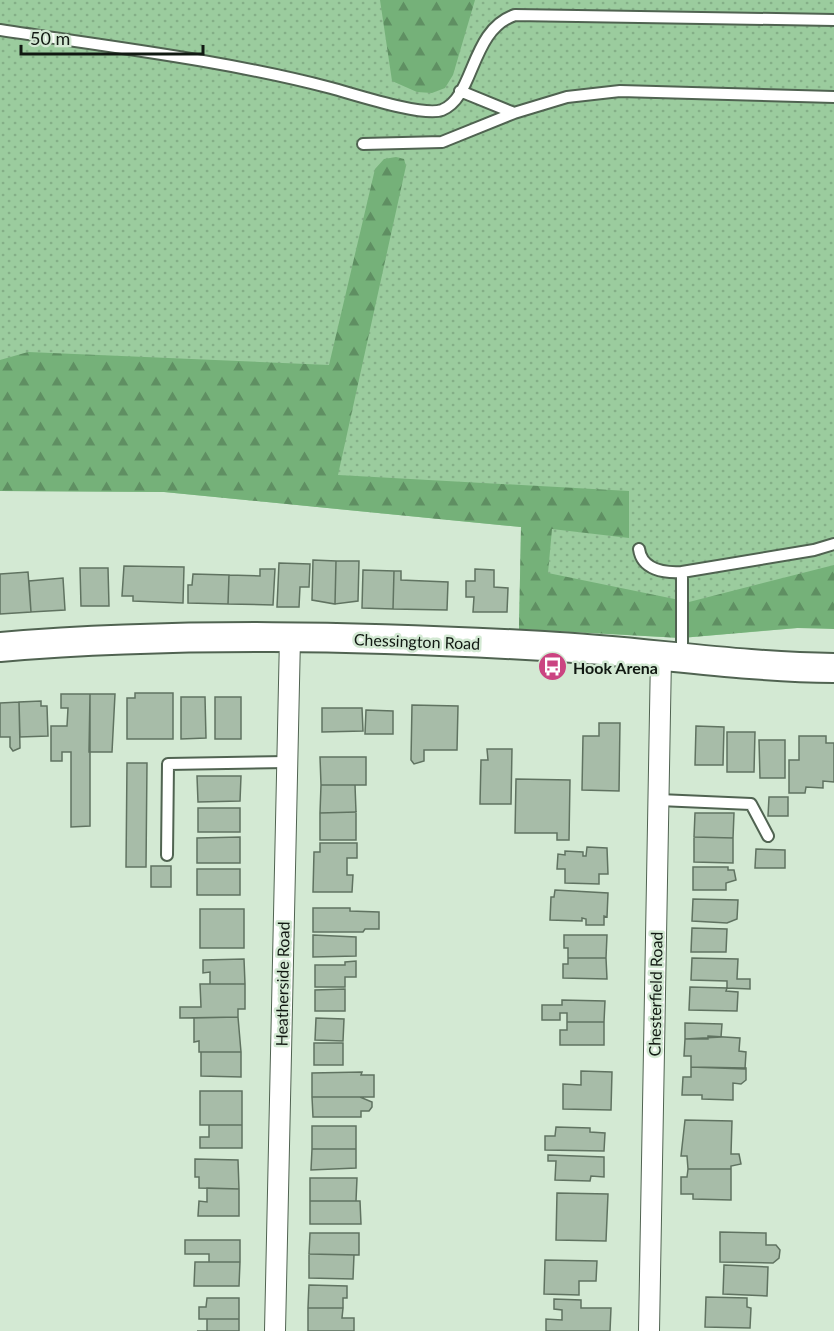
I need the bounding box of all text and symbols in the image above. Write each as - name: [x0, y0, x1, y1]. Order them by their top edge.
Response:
- scale bar: [21, 18, 202, 56]
- text: 50 m: [30, 27, 70, 49]
- street label: Chessington Road: [354, 629, 480, 653]
- bus stop icon: Hook Arena: [536, 651, 568, 683]
- place label: Hook Arena: [573, 658, 658, 677]
- street label: Heatherside Road: [271, 921, 293, 1047]
- street label: Chesterfield Road: [644, 931, 666, 1057]

